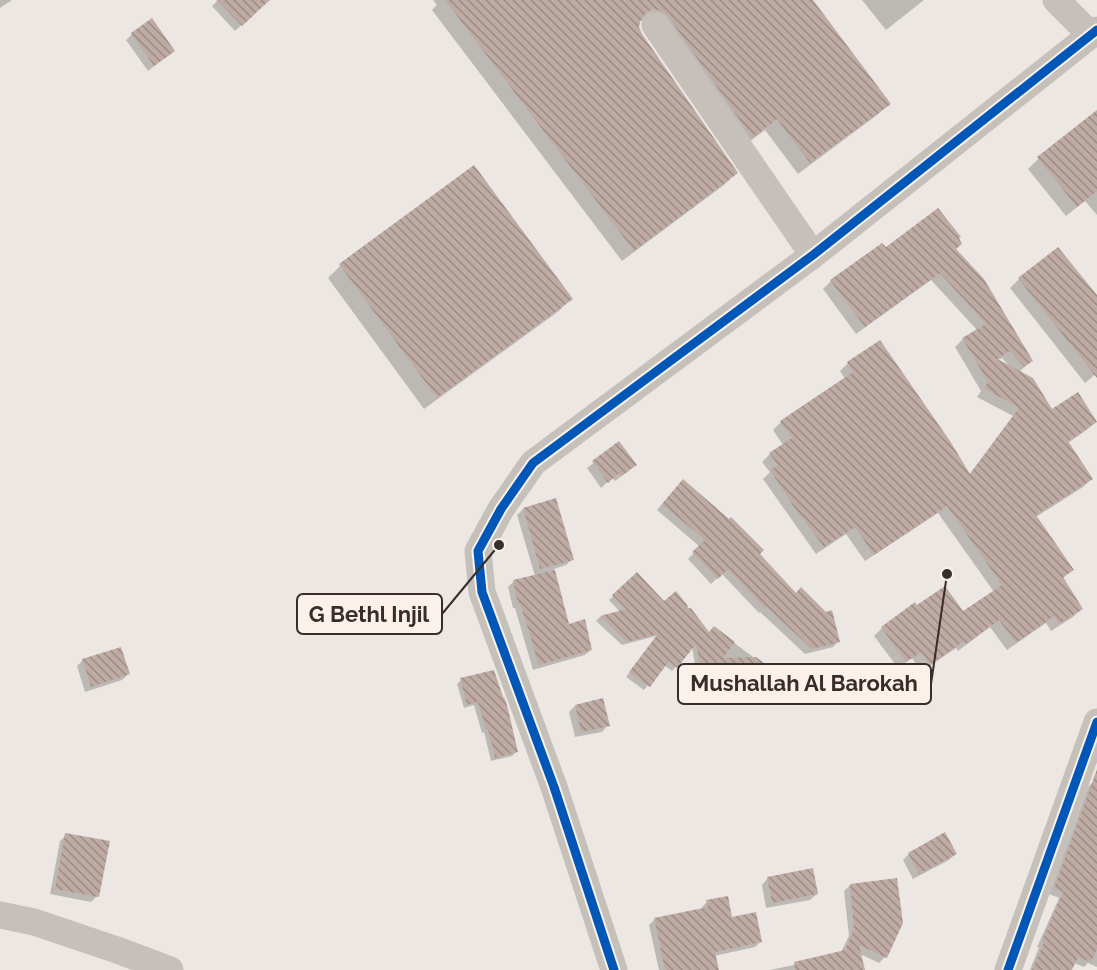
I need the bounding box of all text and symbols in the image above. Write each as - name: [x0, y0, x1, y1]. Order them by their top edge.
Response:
- callout: G Bethl Injil: [297, 594, 442, 634]
- text: G Bethl Injil: [309, 601, 430, 627]
- callout: Mushallah Al Barokah: [678, 664, 931, 704]
- text: Mushallah Al Barokah: [690, 670, 918, 696]

